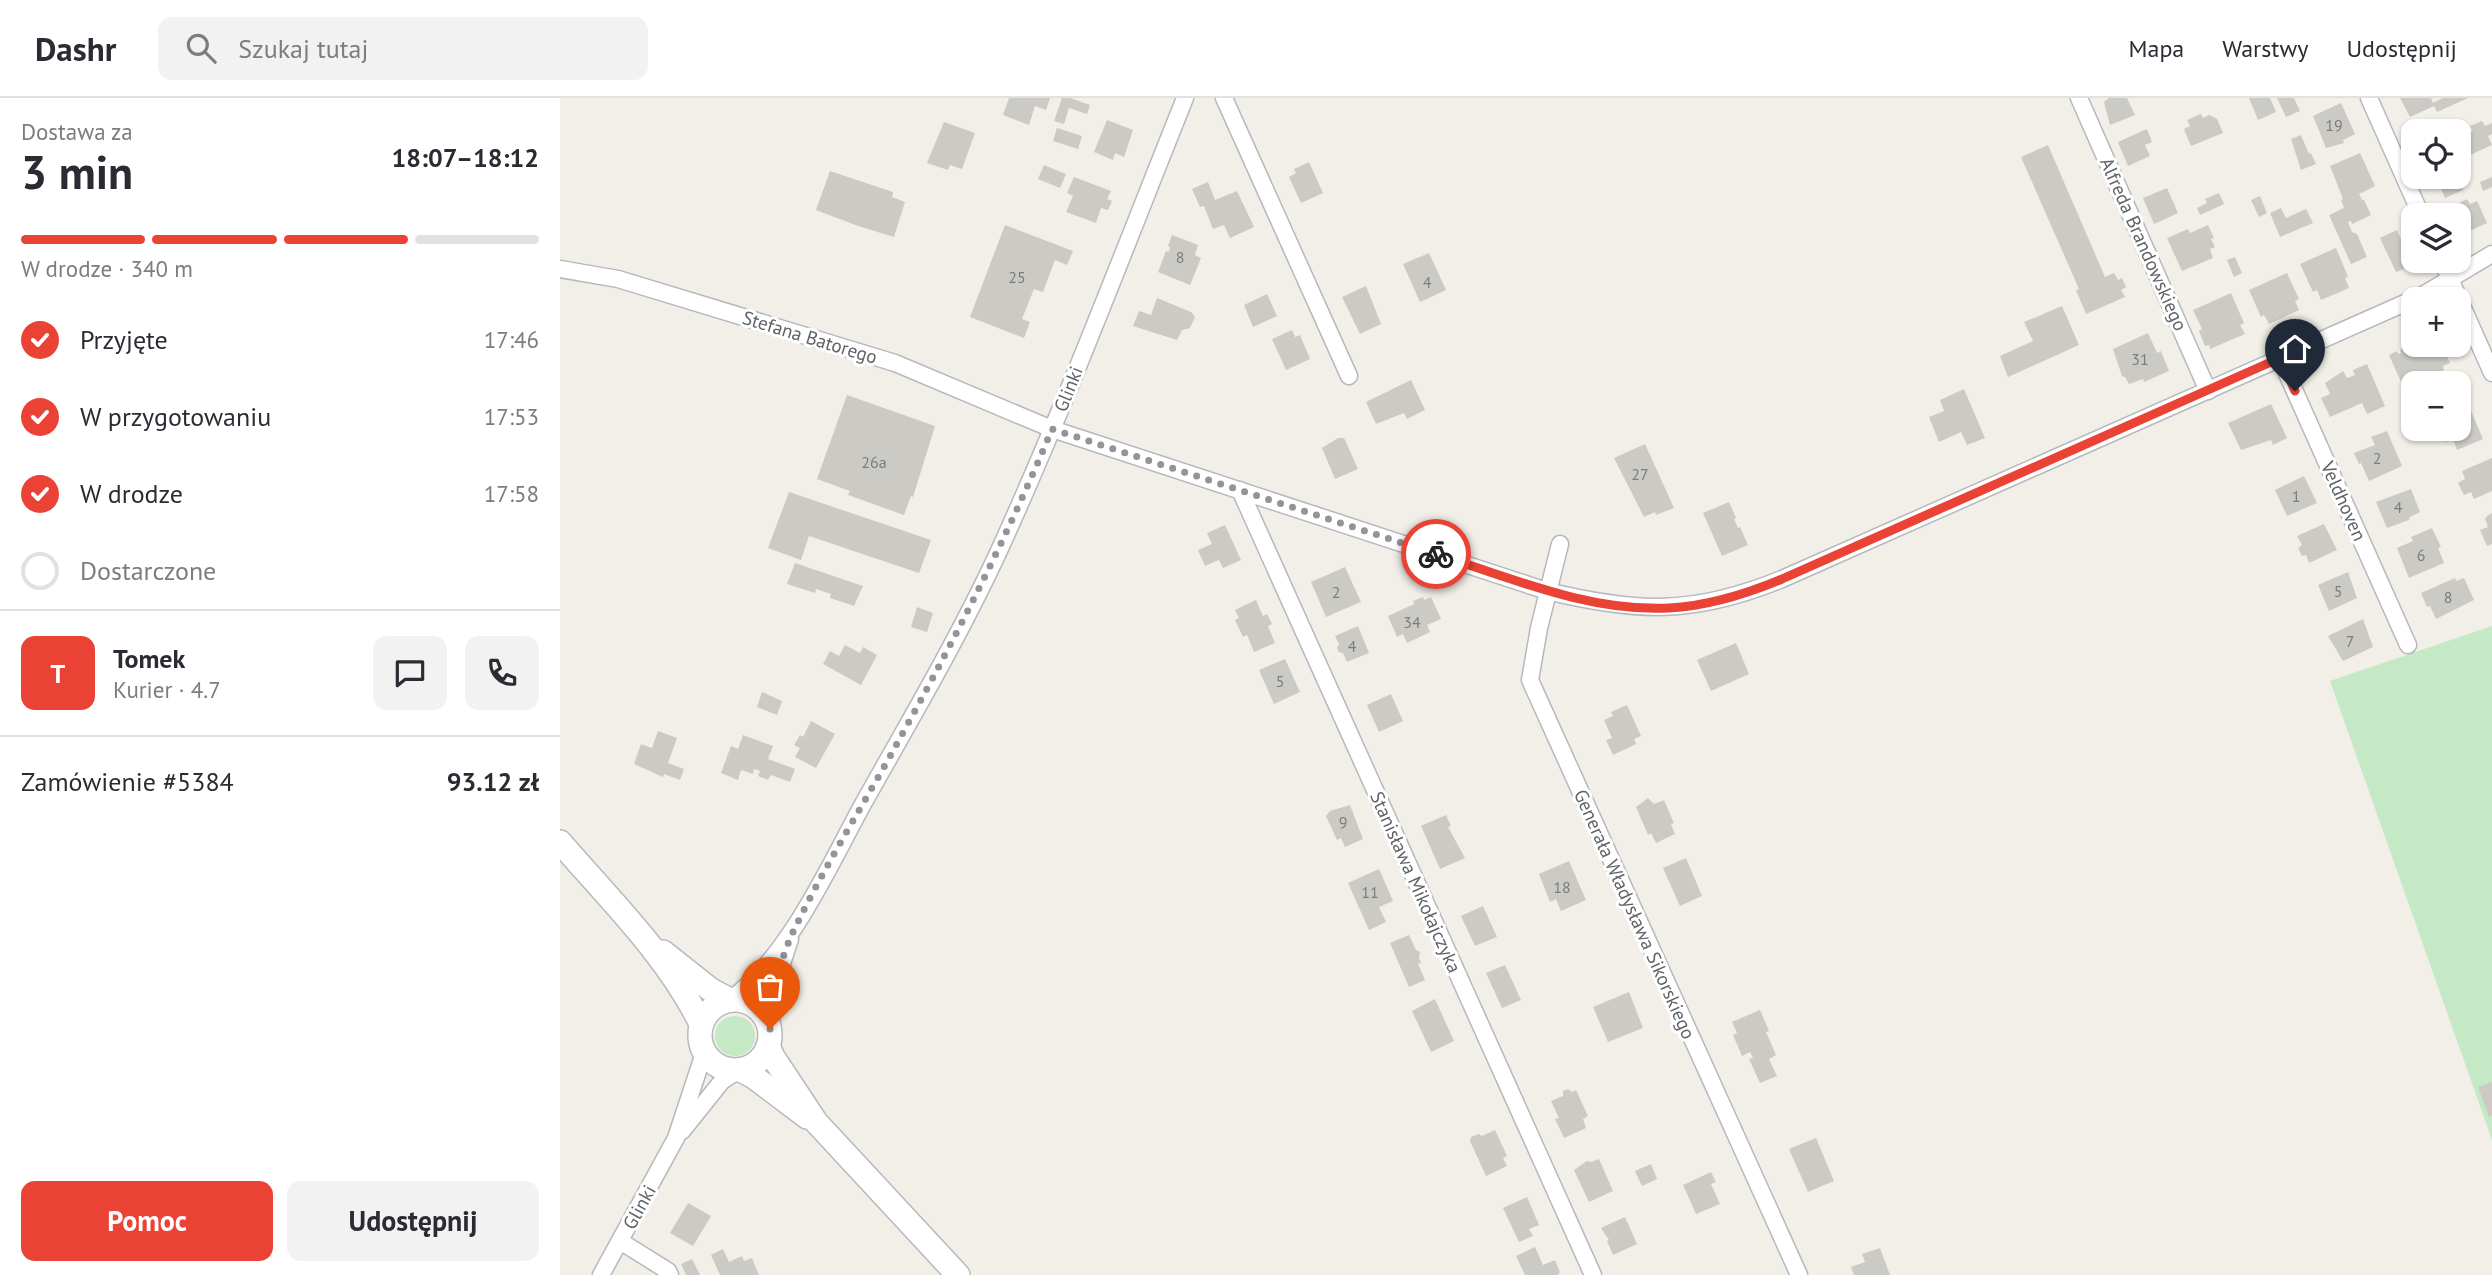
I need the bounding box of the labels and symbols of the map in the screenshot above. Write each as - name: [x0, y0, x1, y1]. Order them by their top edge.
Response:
- house number: 19: [2325, 115, 2343, 135]
- street label: Alfreda Brandowskiego: [2095, 154, 2193, 334]
- house number: 8: [1176, 247, 1184, 267]
- house number: 25: [1008, 267, 1026, 287]
- house number: 4: [1423, 272, 1432, 292]
- street label: Stefana Batorego: [740, 305, 880, 369]
- pin: [2265, 319, 2325, 391]
- house number: 31: [2131, 349, 2149, 369]
- street label: Glinki: [1048, 363, 1088, 415]
- house number: 2: [2373, 448, 2381, 468]
- house number: 26a: [861, 452, 887, 472]
- street label: Veldhoven: [2315, 457, 2372, 544]
- house number: 27: [1631, 464, 1649, 484]
- house number: 1: [2292, 486, 2300, 506]
- house number: 4: [2394, 497, 2403, 517]
- courier: [1401, 519, 1471, 589]
- house number: 6: [2417, 545, 2425, 565]
- house number: 5: [2334, 581, 2342, 601]
- house number: 2: [1332, 582, 1340, 602]
- house number: 8: [2444, 587, 2452, 607]
- house number: 34: [1403, 612, 1421, 632]
- house number: 7: [2346, 631, 2354, 651]
- house number: 4: [1348, 636, 1357, 656]
- house number: 5: [1276, 671, 1284, 691]
- street label: Generała Władysława Sikorskiego: [1569, 785, 1701, 1043]
- street label: Stanisława Mikołajczyka: [1365, 788, 1467, 976]
- house number: 9: [1339, 812, 1347, 832]
- house number: 18: [1553, 877, 1571, 897]
- house number: 11: [1361, 882, 1379, 902]
- pin: [740, 957, 800, 1029]
- street label: Glinki: [617, 1181, 661, 1233]

